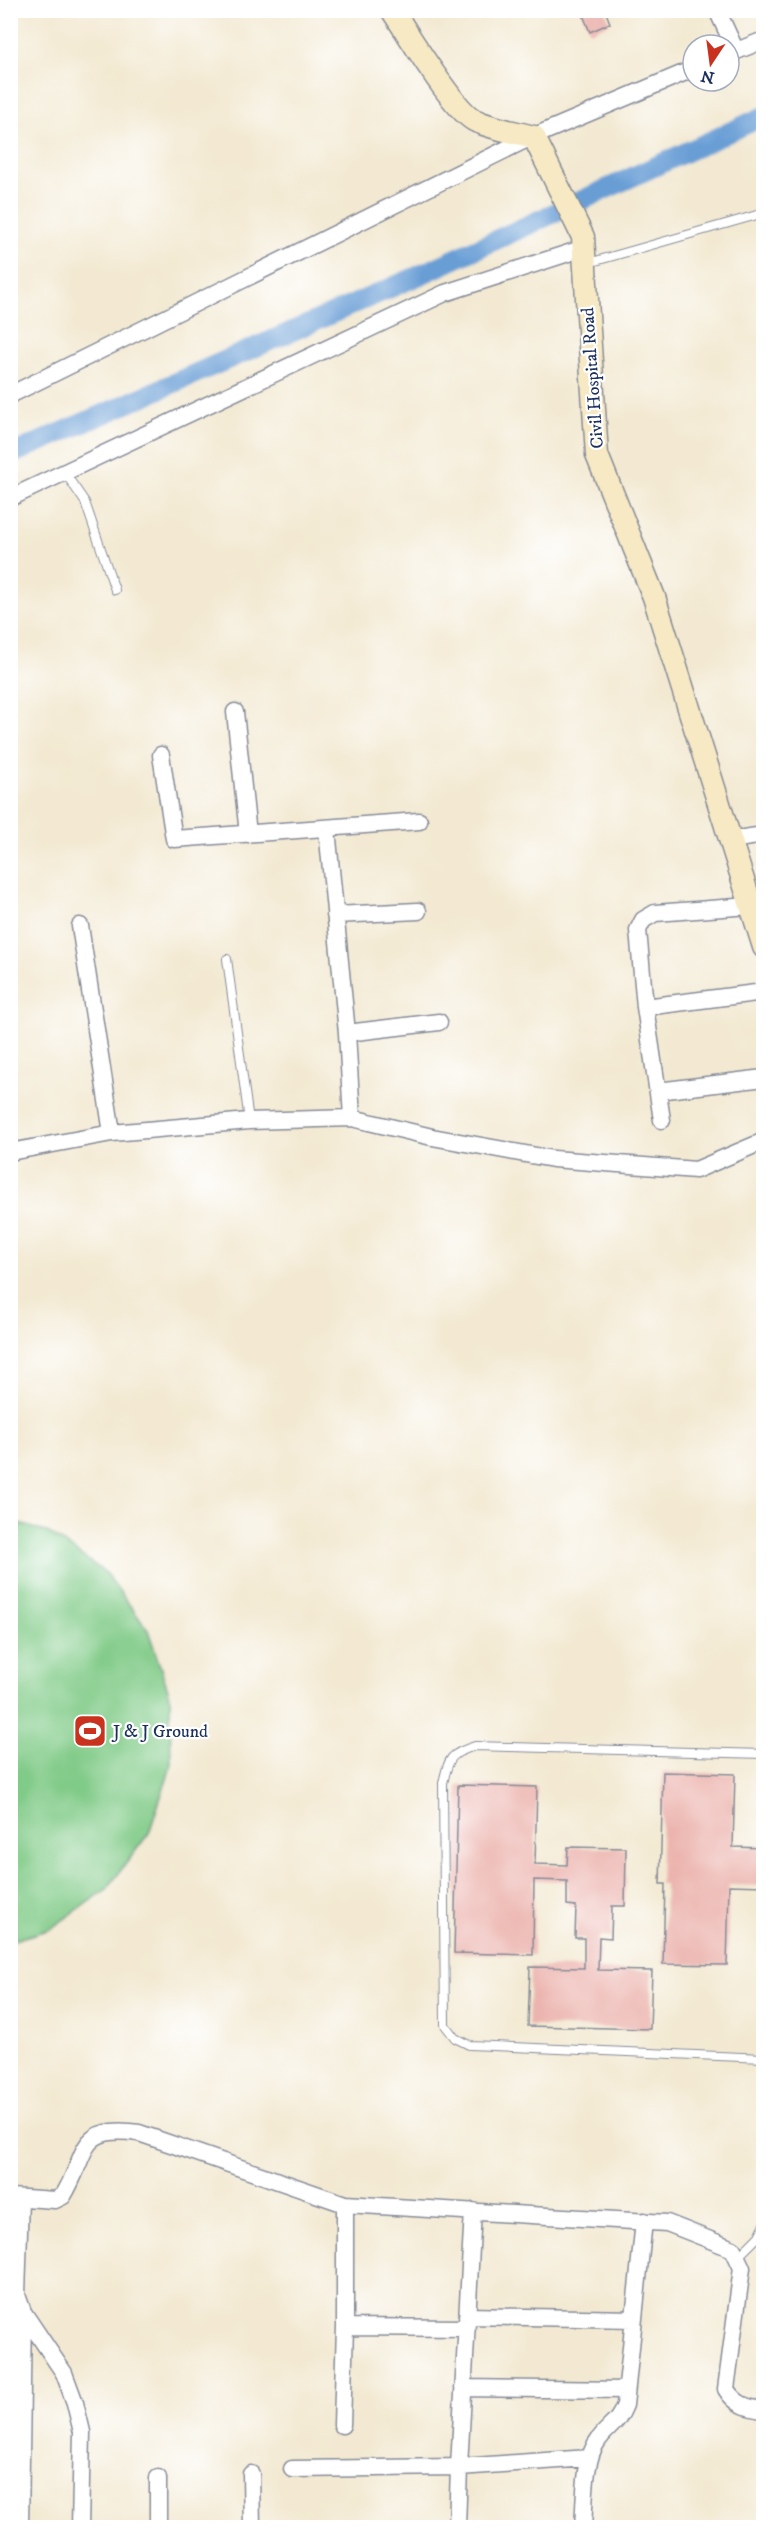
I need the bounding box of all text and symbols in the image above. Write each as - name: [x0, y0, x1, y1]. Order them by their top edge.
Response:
- north arrow: [681, 33, 741, 93]
- text: N: [699, 65, 717, 88]
- street label: Civil Hospital Road: [577, 307, 609, 449]
- sports icon: J & J Ground: [72, 1713, 108, 1749]
- place label: J & J Ground: [111, 1721, 208, 1743]

